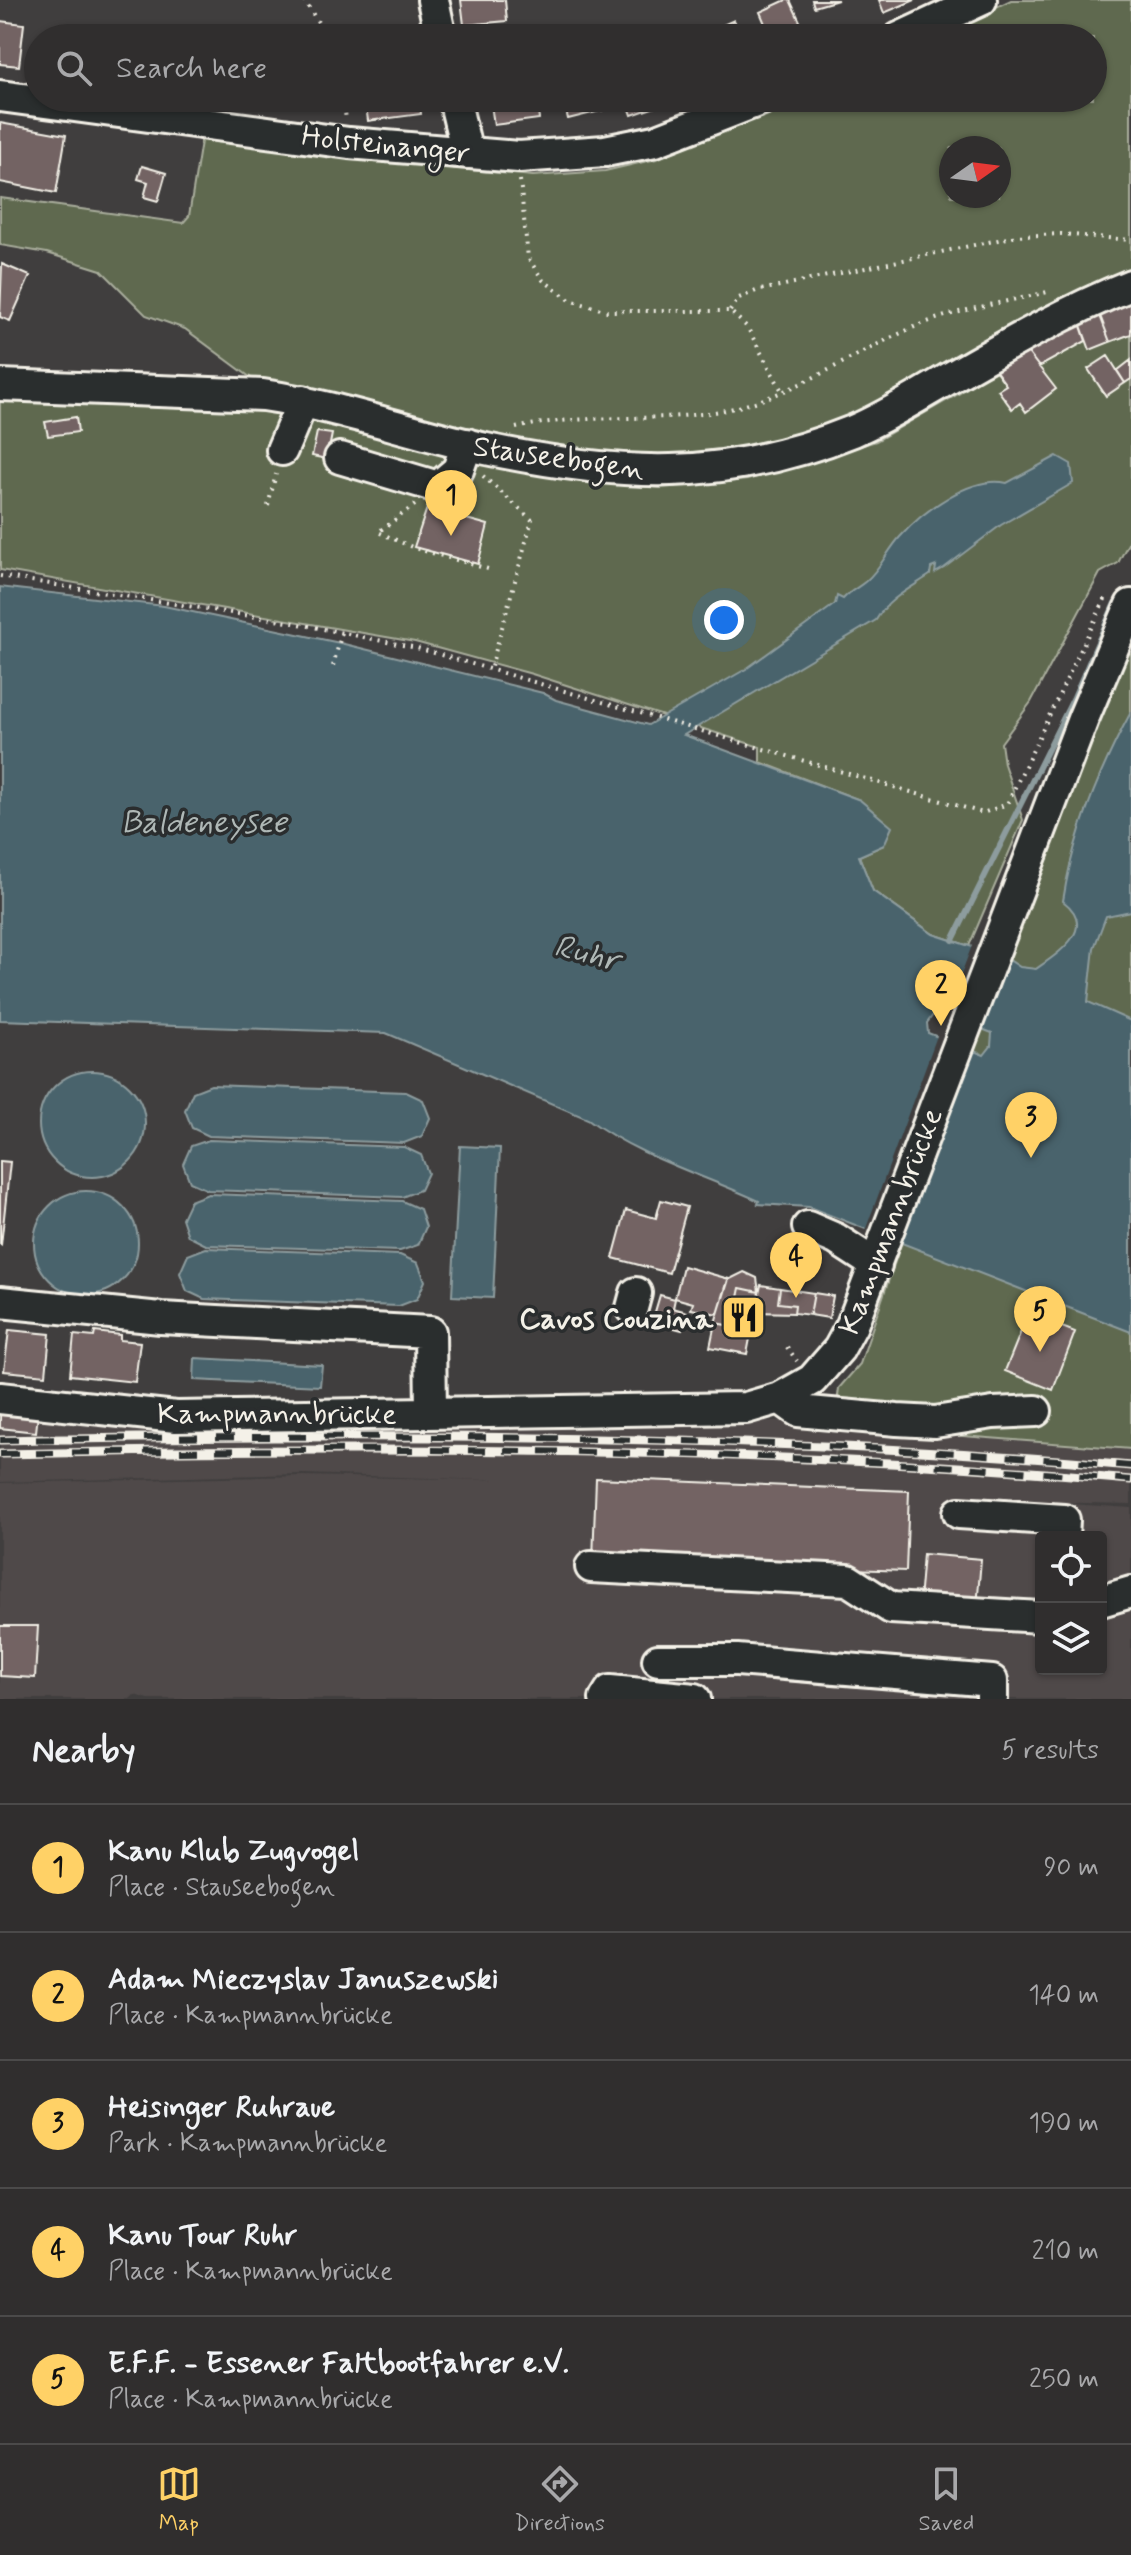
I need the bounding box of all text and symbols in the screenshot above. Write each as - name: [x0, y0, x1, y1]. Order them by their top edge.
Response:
- search box: [24, 24, 1107, 112]
- icon: search: [52, 46, 96, 90]
- text: Search here: [116, 49, 267, 88]
- street label: Holsteinanger: [299, 117, 472, 176]
- north arrow: [939, 136, 1011, 208]
- street label: Stauseebogen: [470, 427, 647, 493]
- pin: 1: [425, 470, 477, 536]
- your location: [704, 600, 744, 640]
- water label: Baldeneysee: [121, 802, 289, 844]
- water label: Ruhr: [550, 926, 627, 983]
- pin: 2: [915, 960, 967, 1026]
- pin: 3: [1005, 1092, 1057, 1158]
- street label: Kampmannbrücke: [830, 1103, 953, 1340]
- pin: 4: [770, 1232, 822, 1298]
- pin: 5: [1014, 1286, 1066, 1352]
- restaurant icon: Cavos Couzina: [720, 1294, 768, 1342]
- place label: Cavos Couzina: [519, 1300, 714, 1339]
- street label: Kampmannbrücke: [157, 1395, 397, 1434]
- map controls: [1035, 1531, 1107, 1675]
- button: locate: [1035, 1531, 1107, 1603]
- button: layers: [1035, 1603, 1107, 1675]
- text: Nearby: [32, 1729, 136, 1774]
- text: 5 results: [1001, 1734, 1099, 1768]
- text: Kanu Klub Zugvogel: [108, 1832, 359, 1871]
- text: 1: [52, 1851, 64, 1885]
- text: 90 m: [1044, 1851, 1099, 1885]
- text: Place · Stauseebogen: [108, 1871, 335, 1905]
- text: Adam Mieczyslav Januszewski: [108, 1960, 499, 1999]
- text: 2: [52, 1979, 64, 2013]
- text: 140 m: [1028, 1979, 1099, 2013]
- text: Place · Kampmannbrücke: [108, 1999, 393, 2033]
- text: Heisinger Ruhraue: [108, 2088, 335, 2127]
- text: 3: [52, 2107, 64, 2141]
- text: 190 m: [1029, 2107, 1099, 2141]
- text: Park · Kampmannbrücke: [108, 2127, 387, 2161]
- text: Kanu Tour Ruhr: [108, 2216, 297, 2255]
- text: 4: [50, 2235, 66, 2269]
- text: 210 m: [1032, 2235, 1099, 2269]
- text: Place · Kampmannbrücke: [108, 2255, 393, 2289]
- text: E.F.F. - Essener Faltbootfahrer e.V.: [108, 2344, 569, 2383]
- text: 5: [50, 2363, 66, 2397]
- text: 250 m: [1029, 2363, 1099, 2397]
- text: Place · Kampmannbrücke: [108, 2383, 393, 2417]
- tab: Map: [157, 2462, 201, 2538]
- tab: Directions: [514, 2462, 605, 2538]
- tab: Saved: [919, 2462, 974, 2538]

